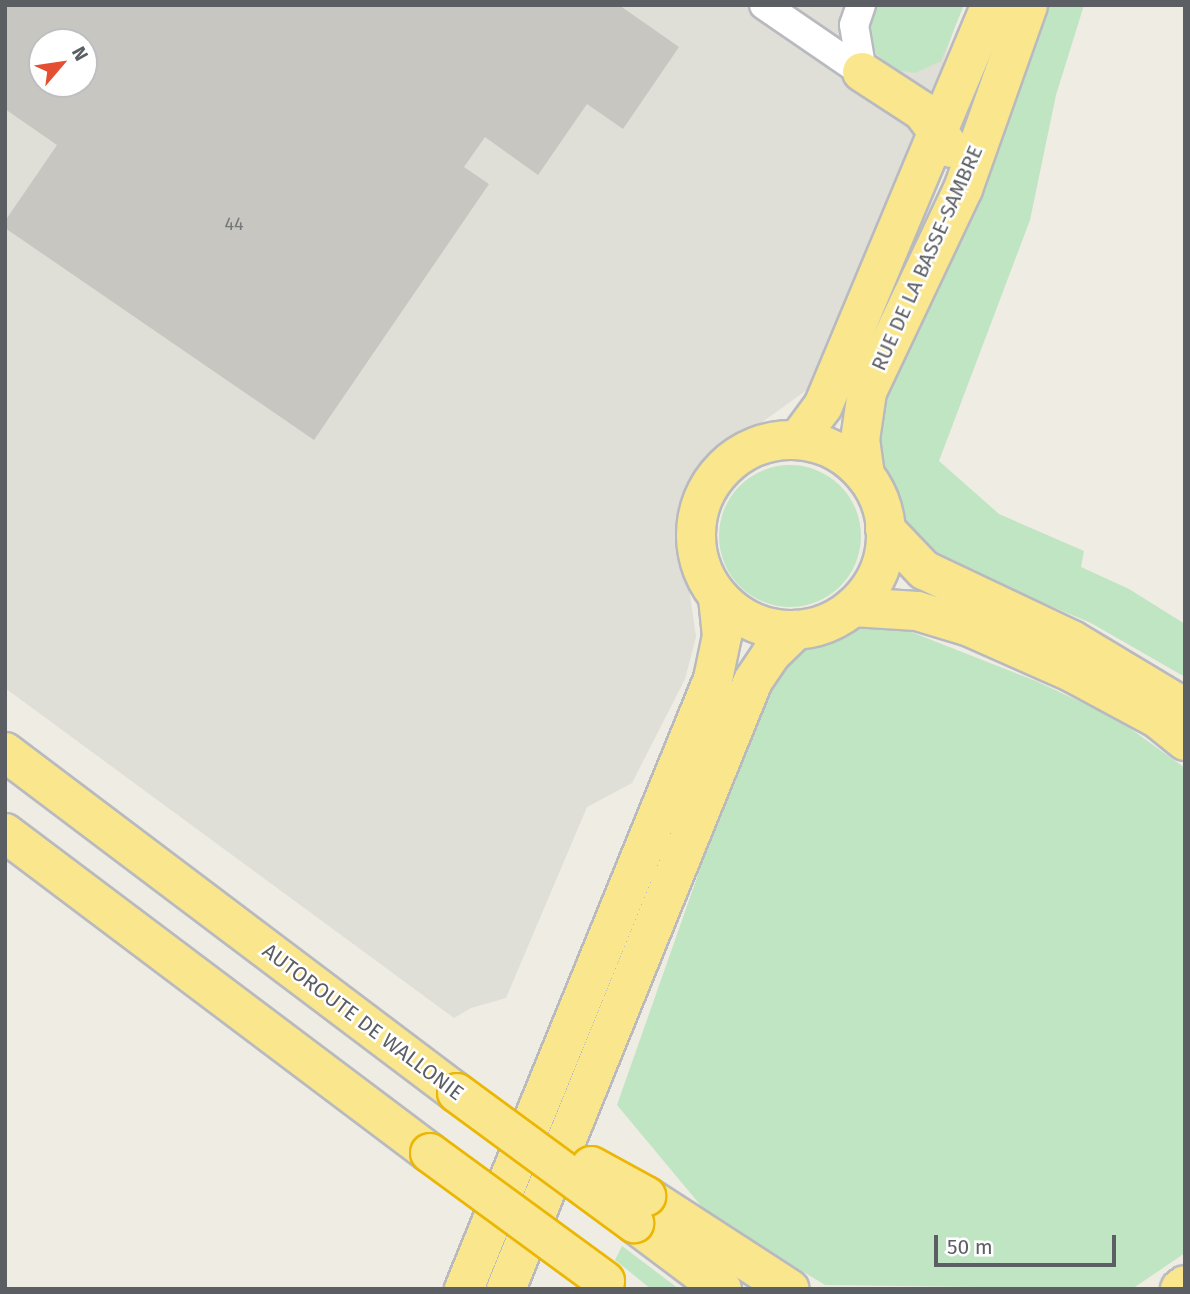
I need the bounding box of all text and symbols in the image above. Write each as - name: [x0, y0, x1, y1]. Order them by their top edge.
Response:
- north arrow: [28, 28, 98, 98]
- text: N: [67, 42, 93, 65]
- street label: RUE DE LA BASSE-SAMBRE: [866, 141, 988, 375]
- house number: 44: [224, 213, 244, 235]
- street label: AUTOROUTE DE WALLONIE: [258, 938, 468, 1106]
- scale bar: [938, 1220, 1120, 1264]
- text: 50 m: [947, 1234, 993, 1260]

